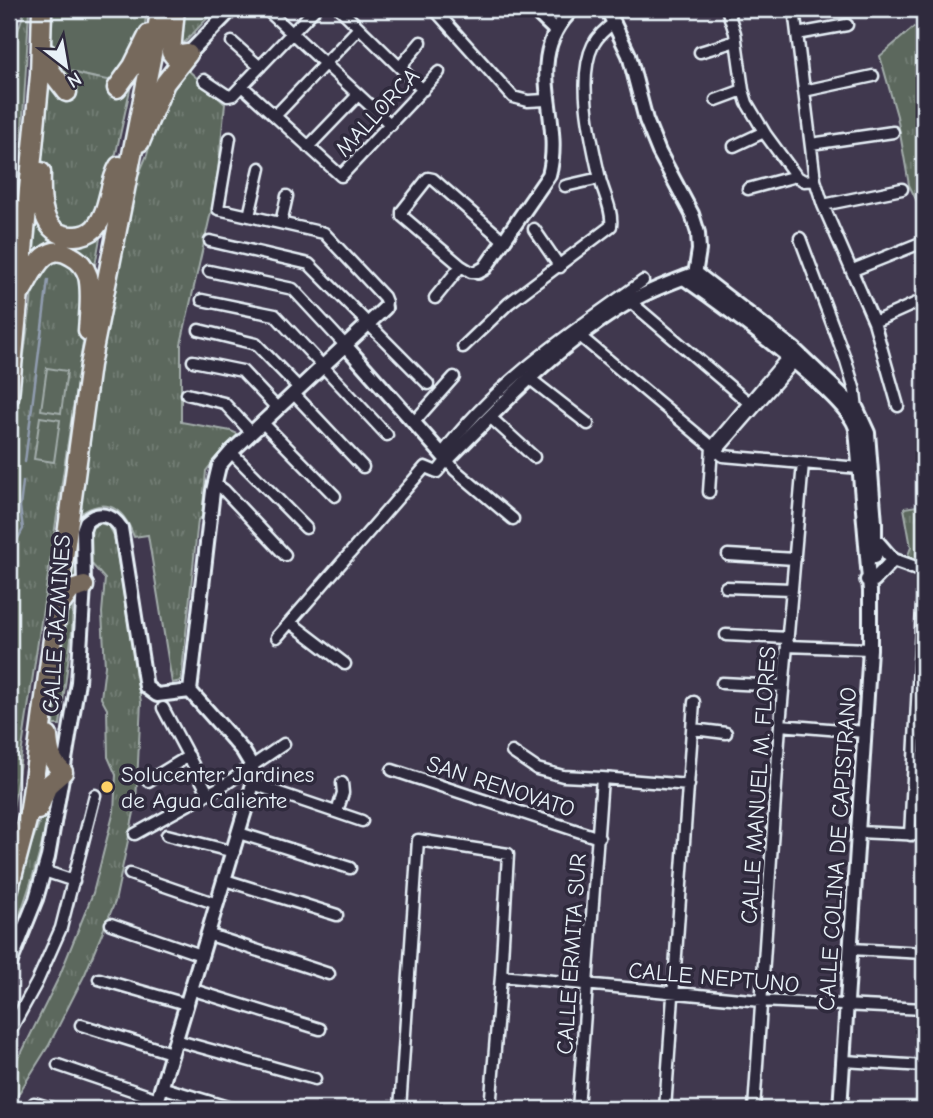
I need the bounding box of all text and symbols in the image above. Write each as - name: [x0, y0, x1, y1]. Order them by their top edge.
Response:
- north arrow: [32, 32, 102, 102]
- street label: MALLORCA: [330, 63, 425, 162]
- text: N: [63, 67, 85, 92]
- street label: CALLE JAZMINES: [37, 534, 76, 714]
- street label: CALLE MANUEL M. FLORES: [735, 645, 782, 925]
- street label: CALLE COLINA DE CAPISTRANO: [813, 686, 862, 1012]
- street label: SAN RENOVATO: [423, 750, 578, 823]
- place label: Solucenter Jardines de Agua Caliente: [121, 761, 314, 814]
- marker: Solucenter Jardines de Agua Caliente: [99, 779, 115, 795]
- street label: CALLE ERMITA SUR: [551, 852, 592, 1055]
- street label: CALLE NEPTUNO: [627, 957, 801, 998]

